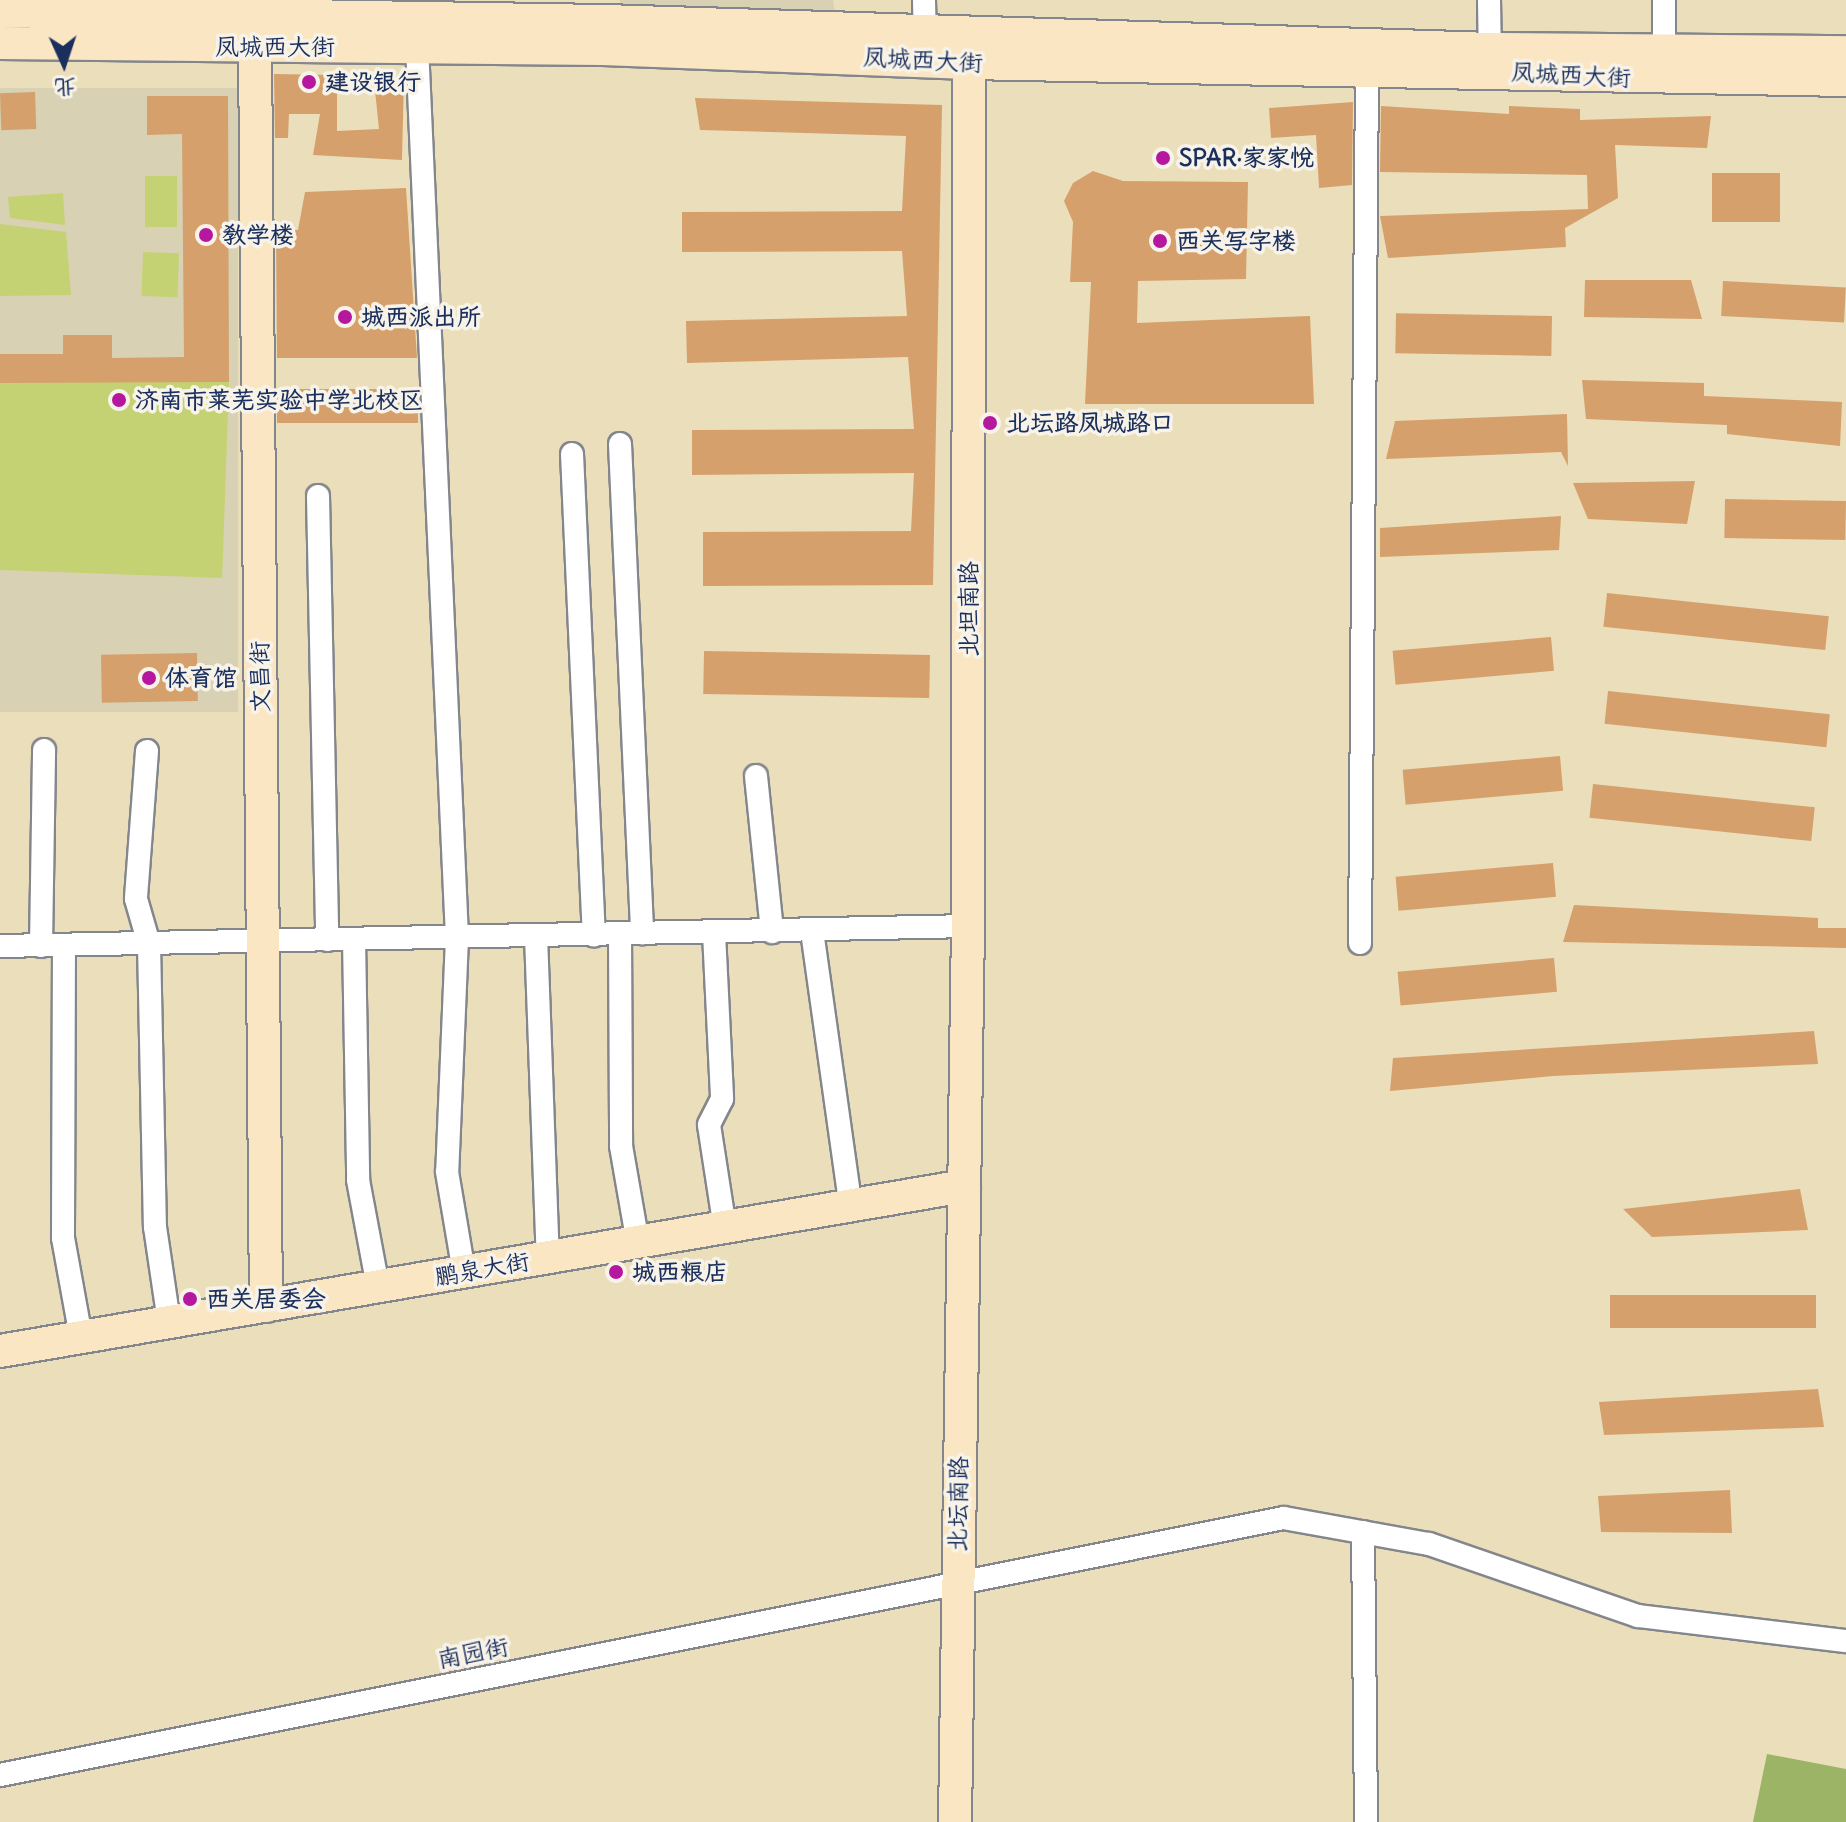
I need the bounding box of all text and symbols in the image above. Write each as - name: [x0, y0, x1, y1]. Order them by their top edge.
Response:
- north arrow: [24, 24, 104, 104]
- street label: 凤城西大街: [215, 33, 335, 61]
- street label: 凤城西大街: [862, 42, 984, 78]
- street label: 凤城西大街: [1510, 57, 1632, 93]
- place label: 建设银行: [325, 68, 421, 96]
- text: 北: [54, 73, 77, 103]
- marker: 建设银行: [300, 73, 318, 91]
- place label: SPAR·家家悦: [1179, 144, 1314, 172]
- marker: SPAR·家家悦: [1154, 149, 1172, 167]
- place label: 教学楼: [222, 221, 294, 249]
- marker: 教学楼: [197, 226, 215, 244]
- place label: 西关写字楼: [1176, 227, 1296, 255]
- marker: 西关写字楼: [1151, 232, 1169, 250]
- place label: 城西派出所: [361, 303, 481, 331]
- marker: 城西派出所: [336, 308, 354, 326]
- place label: 济南市莱芜实验中学北校区: [135, 386, 423, 414]
- marker: 济南市莱芜实验中学北校区: [110, 391, 128, 409]
- place label: 北坛路凤城路口: [1006, 409, 1174, 437]
- marker: 北坛路凤城路口: [981, 414, 999, 432]
- street label: 北坦南路: [955, 561, 983, 657]
- street label: 文昌街: [245, 641, 275, 713]
- place label: 体育馆: [165, 664, 237, 692]
- marker: 体育馆: [140, 669, 158, 687]
- street label: 鹏泉大街: [432, 1246, 532, 1292]
- place label: 城西粮店: [632, 1258, 728, 1286]
- marker: 城西粮店: [607, 1263, 625, 1281]
- place label: 西关居委会: [206, 1285, 326, 1313]
- marker: 西关居委会: [181, 1290, 199, 1308]
- street label: 北坛南路: [943, 1456, 973, 1552]
- street label: 南园街: [435, 1632, 511, 1674]

